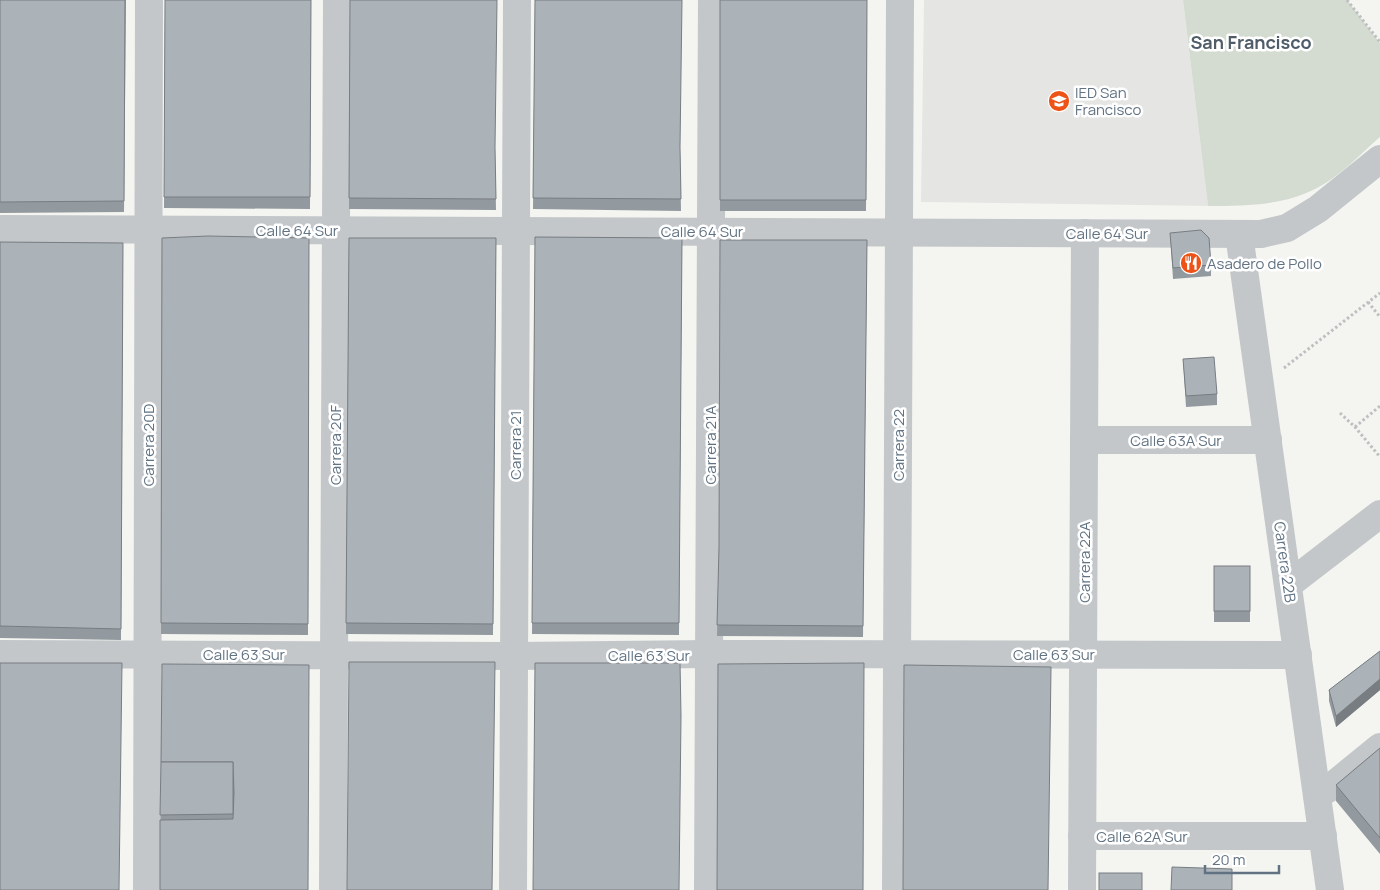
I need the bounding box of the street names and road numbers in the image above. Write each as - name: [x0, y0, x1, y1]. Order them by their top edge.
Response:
- street label: Calle 64 Sur: [256, 220, 339, 241]
- street label: Calle 64 Sur: [661, 221, 744, 242]
- street label: Calle 64 Sur: [1066, 223, 1149, 244]
- street label: Carrera 20D: [138, 404, 159, 486]
- street label: Carrera 20F: [325, 404, 346, 485]
- street label: Carrera 21A: [700, 405, 721, 484]
- street label: Carrera 22: [888, 409, 909, 481]
- street label: Carrera 21: [505, 410, 526, 480]
- street label: Calle 63A Sur: [1130, 430, 1222, 451]
- street label: Carrera 22B: [1269, 520, 1301, 604]
- street label: Carrera 22A: [1074, 521, 1095, 603]
- street label: Calle 63 Sur: [203, 644, 286, 665]
- street label: Calle 63 Sur: [1013, 644, 1096, 665]
- street label: Calle 63 Sur: [608, 645, 691, 666]
- street label: Calle 62A Sur: [1096, 826, 1188, 847]

